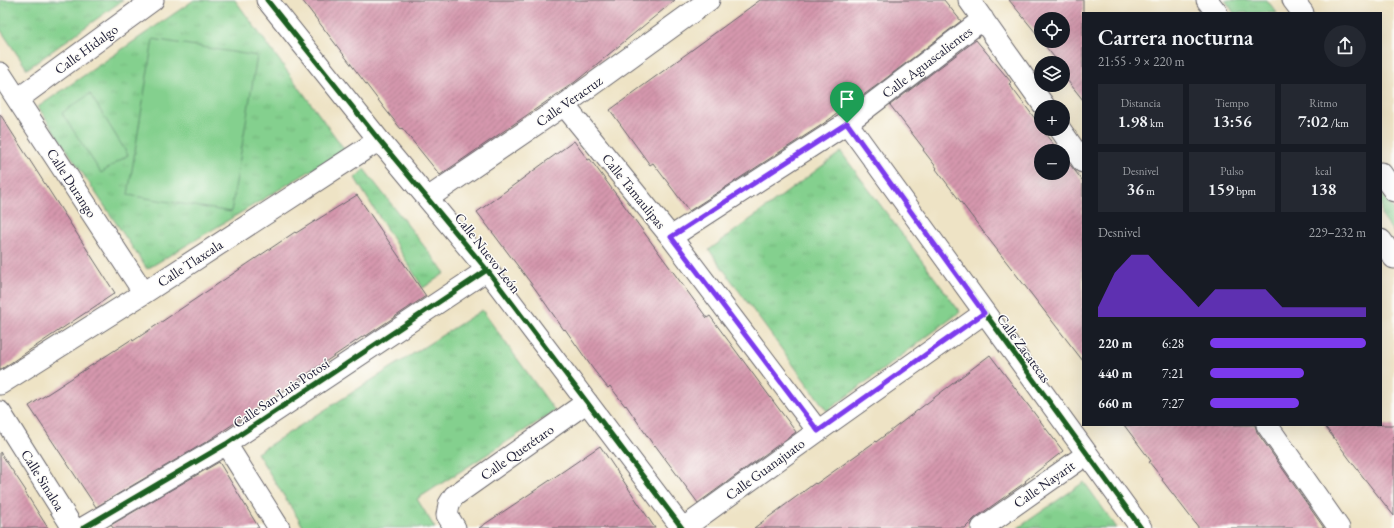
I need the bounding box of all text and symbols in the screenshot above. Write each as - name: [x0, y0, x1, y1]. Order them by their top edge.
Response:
- map controls: [1034, 12, 1070, 180]
- button: locate: [1034, 12, 1070, 48]
- street label: Calle Hidalgo: [51, 20, 121, 78]
- street label: Calle Aguascalientes: [878, 22, 976, 102]
- text: Carrera nocturna: [1098, 23, 1253, 52]
- button: share: [1324, 25, 1366, 67]
- text: 21:55 · 9 × 220 m: [1098, 53, 1185, 70]
- button: layers: [1034, 56, 1070, 92]
- street label: Calle Veracruz: [532, 71, 606, 130]
- pin: [830, 82, 864, 123]
- icon: arrive: [836, 88, 858, 110]
- text: Distancia: [1121, 96, 1161, 110]
- text: Tiempo: [1215, 96, 1249, 110]
- text: Ritmo: [1309, 96, 1337, 110]
- button: +: [1034, 100, 1070, 136]
- text: 1.98: [1118, 110, 1148, 132]
- text: 13:56: [1212, 110, 1252, 132]
- text: 7:02: [1298, 110, 1329, 132]
- text: km: [1148, 116, 1164, 130]
- text: /km: [1329, 116, 1349, 130]
- button: −: [1034, 144, 1070, 180]
- street label: Calle Durango: [43, 145, 101, 221]
- street label: Calle Tamaulipas: [598, 150, 670, 233]
- text: Desnivel: [1123, 164, 1159, 178]
- text: Pulso: [1220, 164, 1244, 178]
- text: kcal: [1315, 164, 1332, 178]
- text: 36: [1127, 178, 1144, 200]
- text: 159: [1208, 178, 1234, 200]
- text: 138: [1310, 178, 1336, 200]
- text: m: [1144, 184, 1155, 198]
- text: bpm: [1234, 184, 1256, 198]
- street label: Calle Nuevo León: [451, 209, 526, 298]
- text: Desnivel: [1098, 224, 1141, 241]
- text: 229–232 m: [1309, 224, 1366, 241]
- street label: Calle Tlaxcala: [154, 235, 226, 291]
- street label: Calle Zacatecas: [993, 310, 1055, 386]
- text: 220 m: [1098, 335, 1132, 352]
- text: 6:28: [1162, 335, 1184, 352]
- street label: Calle San Luis Potosí: [229, 354, 333, 432]
- text: 440 m: [1098, 365, 1132, 382]
- text: 7:21: [1162, 365, 1184, 382]
- text: 660 m: [1098, 395, 1132, 412]
- text: 7:27: [1162, 395, 1184, 412]
- street label: Calle Querétaro: [477, 420, 557, 484]
- street label: Calle Guanajuato: [722, 434, 808, 504]
- street label: Calle Sinaloa: [17, 446, 69, 514]
- street label: Calle Nayarit: [1010, 456, 1079, 512]

